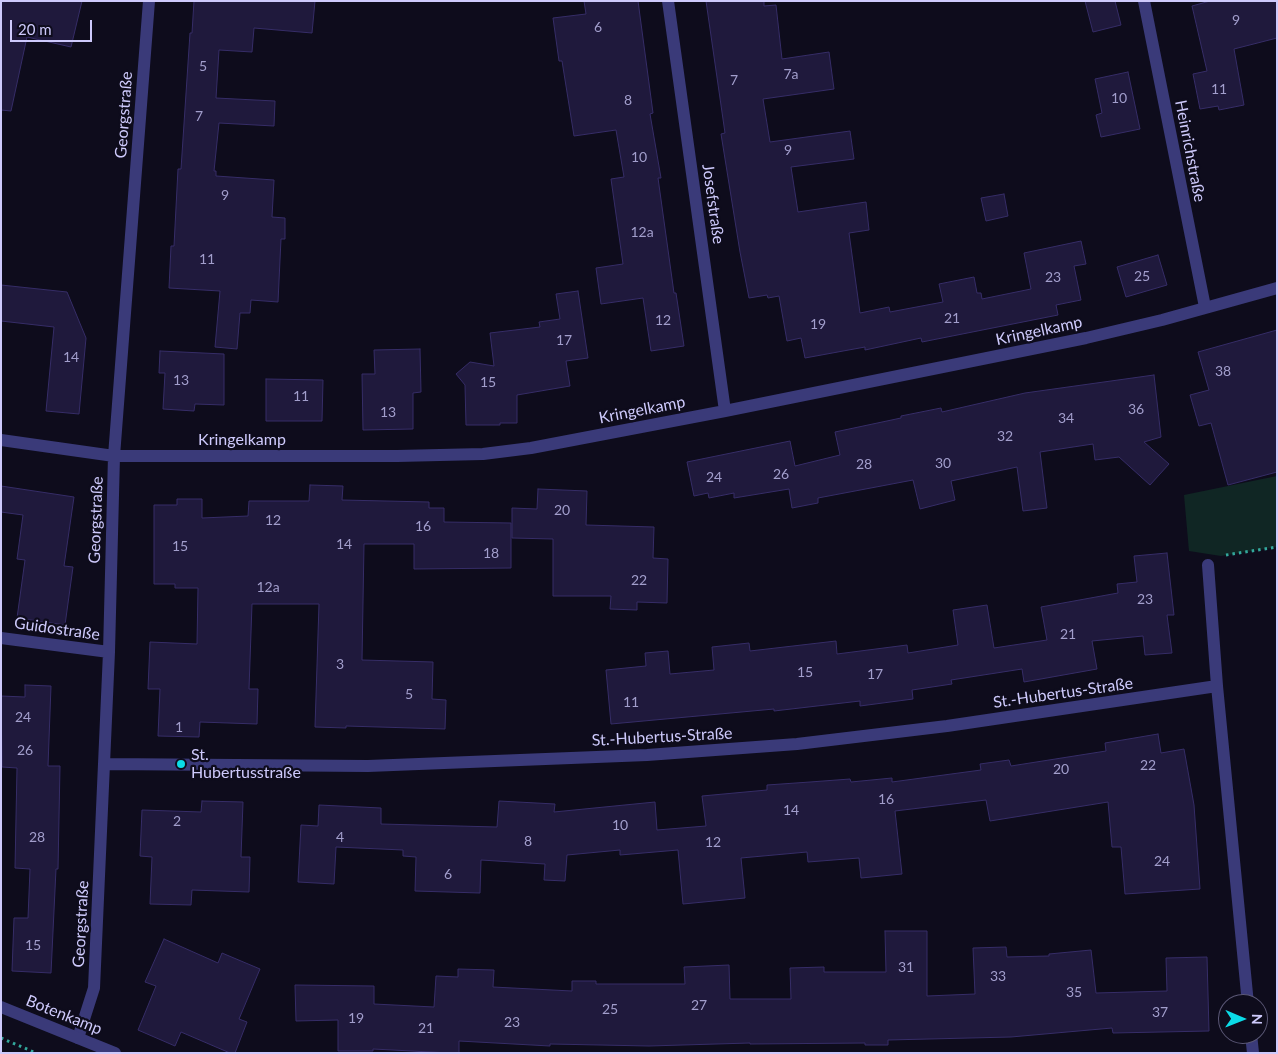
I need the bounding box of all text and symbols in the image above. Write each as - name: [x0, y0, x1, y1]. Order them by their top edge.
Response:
- scale bar: [12, 10, 95, 42]
- house number: 9: [1232, 12, 1240, 28]
- house number: 6: [594, 19, 602, 35]
- text: 20 m: [18, 20, 52, 38]
- house number: 5: [199, 58, 207, 74]
- house number: 7a: [783, 66, 799, 82]
- street label: Georgstraße: [111, 71, 137, 159]
- house number: 7: [730, 72, 738, 88]
- house number: 11: [1211, 81, 1227, 97]
- house number: 10: [1111, 90, 1127, 106]
- house number: 8: [624, 92, 632, 108]
- street label: Heinrichstraße: [1171, 98, 1209, 204]
- house number: 7: [195, 108, 203, 124]
- house number: 9: [784, 142, 792, 158]
- house number: 10: [631, 149, 647, 165]
- street label: Josefstraße: [698, 163, 728, 245]
- house number: 9: [221, 187, 229, 203]
- house number: 12a: [630, 224, 654, 240]
- house number: 11: [199, 251, 215, 267]
- house number: 25: [1134, 268, 1150, 284]
- house number: 23: [1045, 269, 1061, 285]
- house number: 21: [944, 310, 960, 326]
- house number: 12: [655, 312, 671, 328]
- street label: Kringelkamp: [994, 312, 1084, 350]
- house number: 19: [810, 316, 826, 332]
- house number: 17: [556, 332, 572, 348]
- house number: 14: [63, 349, 79, 365]
- house number: 38: [1215, 363, 1231, 379]
- house number: 13: [173, 372, 189, 388]
- house number: 15: [480, 374, 496, 390]
- house number: 11: [293, 388, 309, 404]
- street label: Kringelkamp: [597, 392, 687, 428]
- house number: 36: [1128, 401, 1144, 417]
- house number: 13: [380, 404, 396, 420]
- house number: 34: [1058, 410, 1074, 426]
- house number: 32: [997, 428, 1013, 444]
- street label: Kringelkamp: [198, 430, 286, 450]
- house number: 30: [935, 455, 951, 471]
- house number: 28: [856, 456, 872, 472]
- house number: 26: [773, 466, 789, 482]
- house number: 24: [706, 469, 722, 485]
- street label: Georgstraße: [85, 476, 107, 564]
- house number: 20: [554, 502, 570, 518]
- house number: 12: [265, 512, 281, 528]
- house number: 16: [415, 518, 431, 534]
- house number: 14: [336, 536, 352, 552]
- house number: 15: [172, 538, 188, 554]
- house number: 18: [483, 545, 499, 561]
- house number: 22: [631, 572, 647, 588]
- house number: 12a: [256, 579, 280, 595]
- house number: 23: [1137, 591, 1153, 607]
- street label: Guidostraße: [13, 613, 101, 645]
- house number: 21: [1060, 626, 1076, 642]
- house number: 3: [336, 656, 344, 672]
- house number: 15: [797, 664, 813, 680]
- house number: 17: [867, 666, 883, 682]
- street label: St.-Hubertus-Straße: [992, 674, 1134, 712]
- house number: 5: [405, 686, 413, 702]
- house number: 11: [623, 694, 639, 710]
- house number: 24: [15, 709, 31, 725]
- house number: 1: [175, 719, 183, 735]
- street label: St.-Hubertus-Straße: [591, 724, 733, 750]
- house number: 26: [17, 742, 33, 758]
- place label: St. Hubertusstraße: [191, 745, 301, 783]
- house number: 22: [1140, 757, 1156, 773]
- marker: St. Hubertusstraße: [175, 758, 187, 770]
- house number: 20: [1053, 761, 1069, 777]
- house number: 16: [878, 791, 894, 807]
- house number: 14: [783, 802, 799, 818]
- house number: 2: [173, 813, 181, 829]
- house number: 10: [612, 817, 628, 833]
- house number: 28: [29, 829, 45, 845]
- house number: 4: [336, 829, 344, 845]
- house number: 8: [524, 833, 532, 849]
- house number: 12: [705, 834, 721, 850]
- house number: 24: [1154, 853, 1170, 869]
- house number: 6: [444, 866, 452, 882]
- street label: Georgstraße: [69, 880, 93, 968]
- house number: 15: [25, 937, 41, 953]
- house number: 31: [898, 959, 914, 975]
- house number: 33: [990, 968, 1006, 984]
- house number: 35: [1066, 984, 1082, 1000]
- street label: Botenkamp: [23, 991, 105, 1039]
- north arrow: [1218, 994, 1268, 1044]
- house number: 27: [691, 997, 707, 1013]
- house number: 25: [602, 1001, 618, 1017]
- house number: 37: [1152, 1004, 1168, 1020]
- house number: 19: [348, 1010, 364, 1026]
- house number: 23: [504, 1014, 520, 1030]
- text: N: [1249, 1014, 1266, 1025]
- house number: 21: [418, 1020, 434, 1036]

